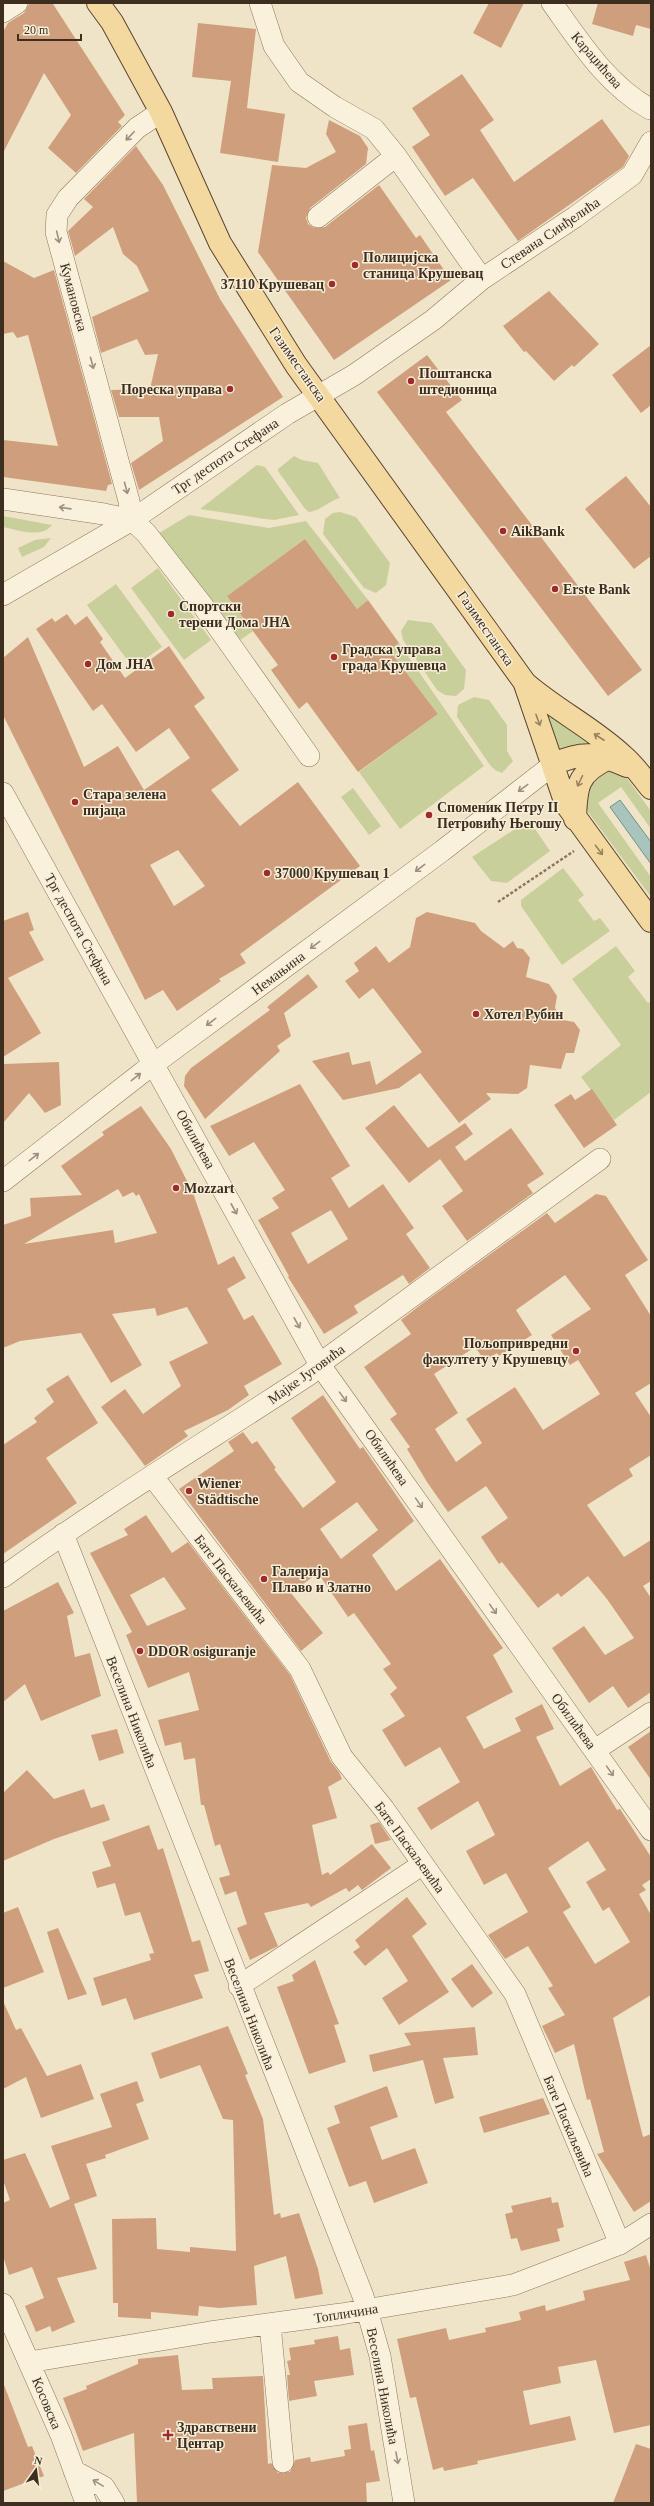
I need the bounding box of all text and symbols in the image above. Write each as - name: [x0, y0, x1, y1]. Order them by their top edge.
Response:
- scale bar: [18, 16, 81, 42]
- text: 20 m: [24, 23, 49, 37]
- street label: Караџићева: [568, 29, 626, 92]
- one-way arrow: [125, 131, 135, 141]
- street label: Стевана Синђелића: [498, 194, 603, 272]
- one-way arrow: [55, 230, 62, 243]
- place label: Полицијска станица Крушевац: [363, 250, 483, 281]
- marker: Полицијска станица Крушевац: [350, 260, 360, 270]
- street label: Кумановска: [57, 261, 90, 334]
- place label: 37110 Крушевац: [221, 277, 324, 292]
- marker: 37110 Крушевац: [327, 279, 337, 289]
- street label: Газиместанска: [266, 324, 329, 405]
- one-way arrow: [88, 356, 96, 369]
- place label: Поштанска штедионица: [419, 366, 497, 397]
- marker: Поштанска штедионица: [406, 376, 416, 386]
- place label: Пореска управа: [121, 382, 222, 397]
- marker: Пореска управа: [225, 384, 235, 394]
- street label: Трг деспота Стефана: [169, 415, 282, 498]
- one-way arrow: [122, 481, 130, 494]
- one-way arrow: [59, 504, 72, 512]
- place label: AikBank: [511, 524, 565, 539]
- marker: AikBank: [498, 526, 508, 536]
- place label: Erste Bank: [563, 582, 631, 597]
- marker: Erste Bank: [550, 584, 560, 594]
- street label: Газиместанска: [454, 588, 517, 669]
- place label: Спортски терени Дома ЈНА: [179, 599, 291, 630]
- marker: Спортски терени Дома ЈНА: [166, 609, 176, 619]
- place label: Градска управа града Крушевца: [342, 642, 446, 673]
- marker: Градска управа града Крушевца: [329, 652, 339, 662]
- place label: Дом ЈНА: [96, 657, 154, 672]
- marker: Дом ЈНА: [83, 659, 93, 669]
- one-way arrow: [535, 713, 542, 726]
- one-way arrow: [594, 733, 605, 741]
- one-way arrow: [576, 775, 584, 787]
- one-way arrow: [517, 784, 528, 792]
- place label: Стара зелена пијаца: [83, 787, 166, 818]
- marker: Стара зелена пијаца: [70, 797, 80, 807]
- place label: Споменик Петру II Петровићу Његошу: [437, 800, 562, 831]
- marker: Споменик Петру II Петровићу Његошу: [424, 810, 434, 820]
- one-way arrow: [594, 844, 603, 855]
- one-way arrow: [415, 863, 426, 872]
- place label: 37000 Крушевац 1: [275, 866, 389, 881]
- marker: 37000 Крушевац 1: [262, 868, 272, 878]
- street label: Трг деспота Стефана: [42, 871, 116, 988]
- one-way arrow: [310, 941, 321, 949]
- street label: Немањина: [249, 948, 308, 998]
- place label: Хотел Рубин: [484, 1007, 563, 1022]
- marker: Хотел Рубин: [471, 1009, 481, 1019]
- one-way arrow: [206, 1018, 217, 1026]
- one-way arrow: [131, 1073, 142, 1081]
- street label: Обилићева: [173, 1107, 218, 1172]
- one-way arrow: [28, 1153, 39, 1161]
- place label: Mozzart: [184, 1181, 235, 1196]
- marker: Mozzart: [171, 1183, 181, 1193]
- one-way arrow: [231, 1203, 238, 1215]
- one-way arrow: [293, 1316, 301, 1328]
- place label: Пољопривредни факултету у Крушевцу: [423, 1336, 568, 1367]
- street label: Мајке Југовића: [265, 1341, 348, 1407]
- marker: Пољопривредни факултету у Крушевцу: [571, 1346, 581, 1356]
- one-way arrow: [339, 1391, 347, 1402]
- street label: Обилићева: [362, 1426, 412, 1489]
- place label: Wiener Städtische: [197, 1476, 258, 1507]
- marker: Wiener Städtische: [184, 1486, 194, 1496]
- one-way arrow: [415, 1497, 423, 1508]
- street label: Бате Паскаљевића: [191, 1532, 270, 1627]
- place label: Галерија Плаво и Златно: [272, 1564, 371, 1595]
- marker: Галерија Плаво и Златно: [259, 1574, 269, 1584]
- one-way arrow: [489, 1604, 497, 1615]
- place label: DDOR osiguranje: [148, 1644, 256, 1659]
- marker: DDOR osiguranje: [135, 1646, 145, 1656]
- street label: Веселина Николића: [103, 1654, 160, 1771]
- street label: Обилићева: [548, 1691, 599, 1753]
- one-way arrow: [606, 1766, 614, 1777]
- street label: Бате Паскаљевића: [372, 1799, 448, 1896]
- street label: Веселина Николића: [221, 1956, 278, 2073]
- street label: Бате Паскаљевића: [540, 2073, 597, 2180]
- street label: Топличина: [313, 2301, 380, 2326]
- street label: Веселина Николића: [364, 2327, 401, 2446]
- street label: Косовска: [29, 2375, 64, 2432]
- place label: Здравствени Центар: [177, 2420, 257, 2451]
- marker: Здравствени Центар: [162, 2429, 174, 2441]
- north arrow: [16, 2450, 56, 2490]
- one-way arrow: [393, 2451, 401, 2464]
- text: N: [33, 2454, 44, 2467]
- one-way arrow: [93, 2479, 104, 2487]

